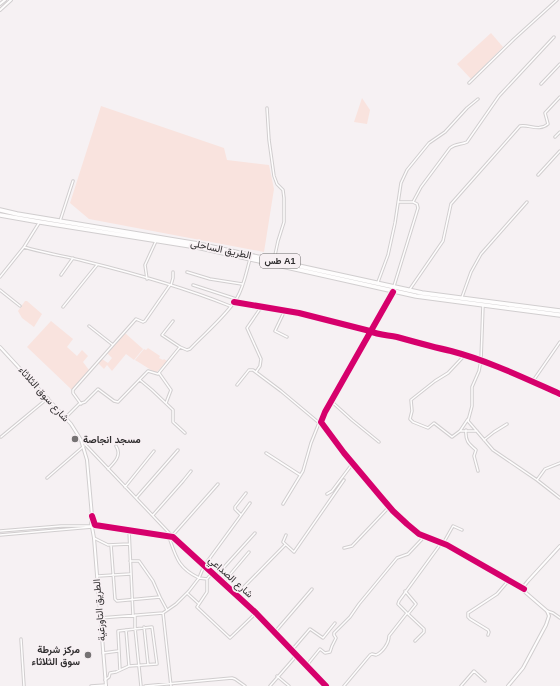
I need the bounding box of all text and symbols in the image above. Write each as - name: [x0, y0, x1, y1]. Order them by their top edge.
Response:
- street label: الطريق الساحلى: [189, 237, 252, 262]
- road number: طس A1: [260, 254, 300, 268]
- street label: شارع سوق الثلاثاء: [16, 364, 72, 424]
- marker: مسجد انجاصة: [70, 434, 80, 444]
- place label: مسجد انجاصة: [83, 434, 141, 446]
- street label: شارع الصداعي: [204, 554, 256, 602]
- street label: الطريق التاورغية: [91, 578, 108, 641]
- place label: مركز شرطة سوق الثلاثاء: [32, 644, 81, 668]
- marker: مركز شرطة سوق الثلاثاء: [83, 650, 93, 660]

